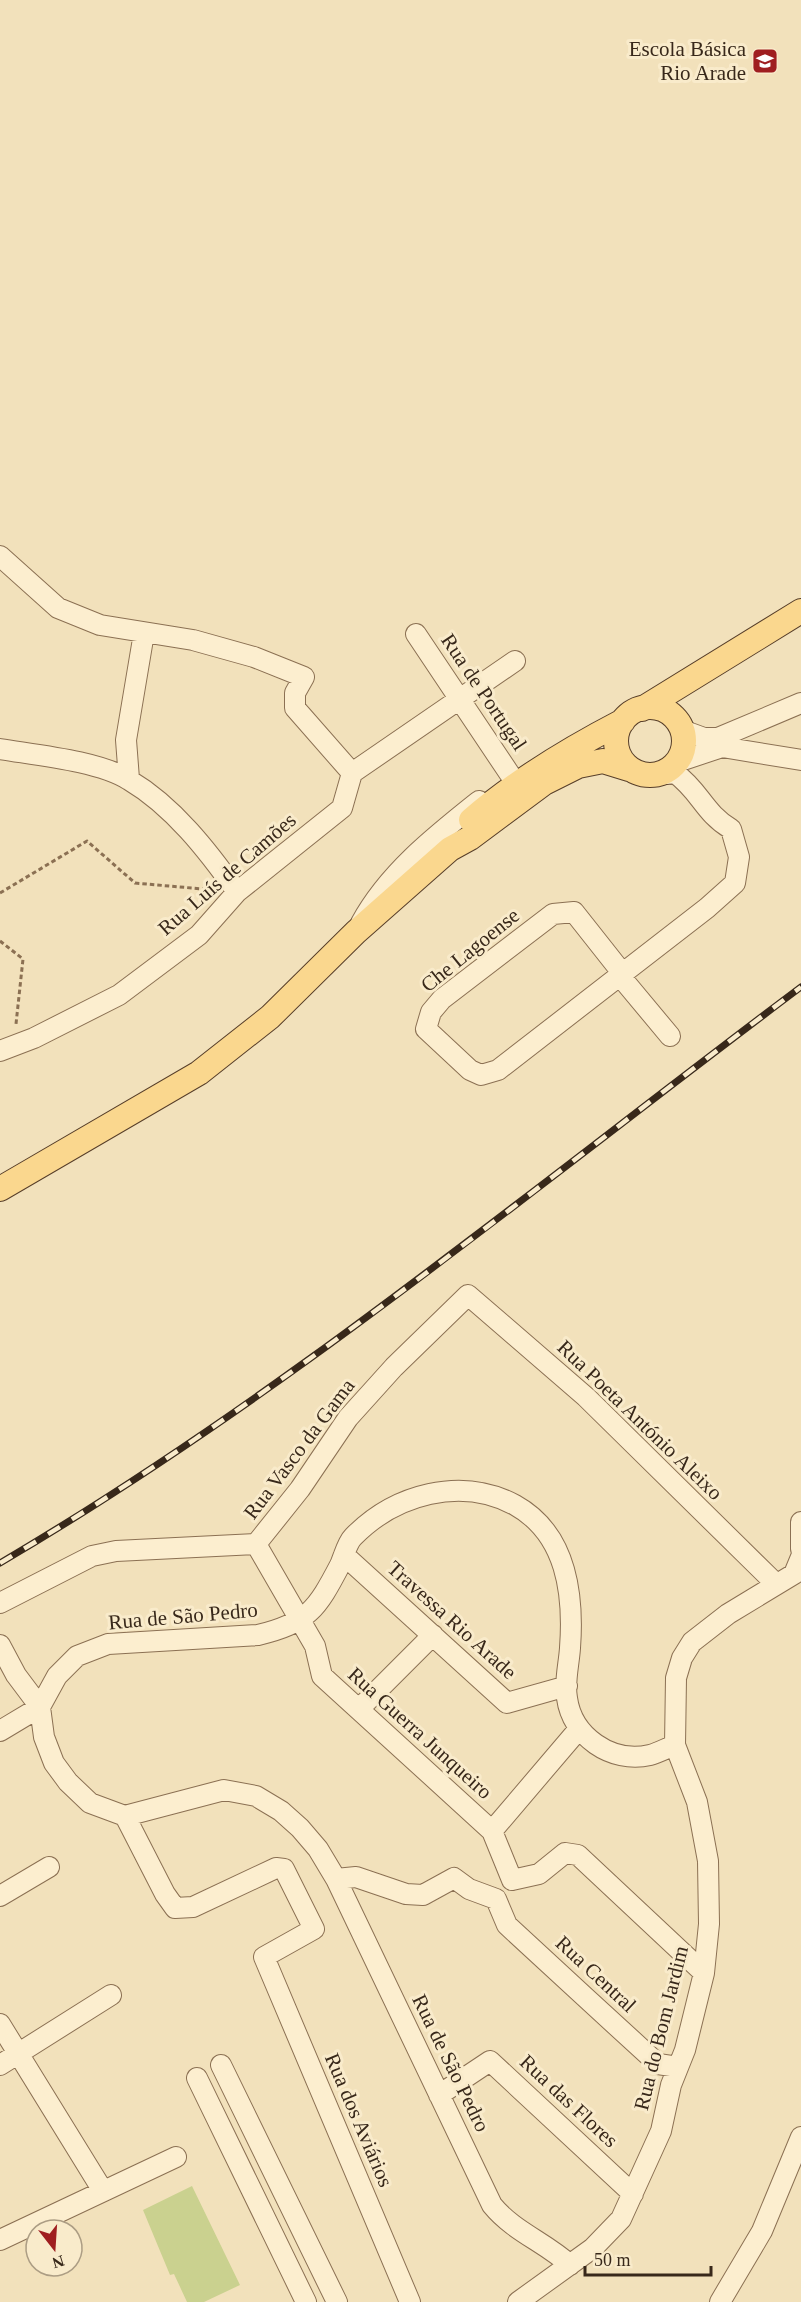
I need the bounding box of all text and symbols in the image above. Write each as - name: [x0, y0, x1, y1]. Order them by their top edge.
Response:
- place label: Escola Básica Rio Arade: [629, 37, 747, 85]
- school or university icon: Escola Básica Rio Arade: [750, 46, 780, 76]
- street label: Rua de Portugal: [436, 629, 532, 755]
- street label: Rua Luís de Camões: [153, 808, 301, 940]
- street label: Che Lagoense: [416, 903, 524, 997]
- street label: Rua Poeta António Aleixo: [553, 1335, 727, 1505]
- street label: Rua Vasco da Gama: [238, 1374, 360, 1524]
- street label: Travessa Rio Arade: [383, 1556, 521, 1684]
- street label: Rua de São Pedro: [107, 1598, 259, 1634]
- street label: Rua Guerra Junqueiro: [343, 1662, 497, 1804]
- street label: Rua Central: [551, 1931, 641, 2017]
- street label: Rua do Bom Jardim: [629, 1943, 693, 2113]
- street label: Rua de São Pedro: [407, 1990, 495, 2136]
- street label: Rua dos Aviários: [320, 2049, 398, 2191]
- street label: Rua das Flores: [515, 2050, 623, 2152]
- north arrow: [24, 2218, 84, 2278]
- scale bar: [585, 2239, 711, 2277]
- text: 50 m: [594, 2250, 631, 2270]
- text: N: [50, 2252, 66, 2272]

